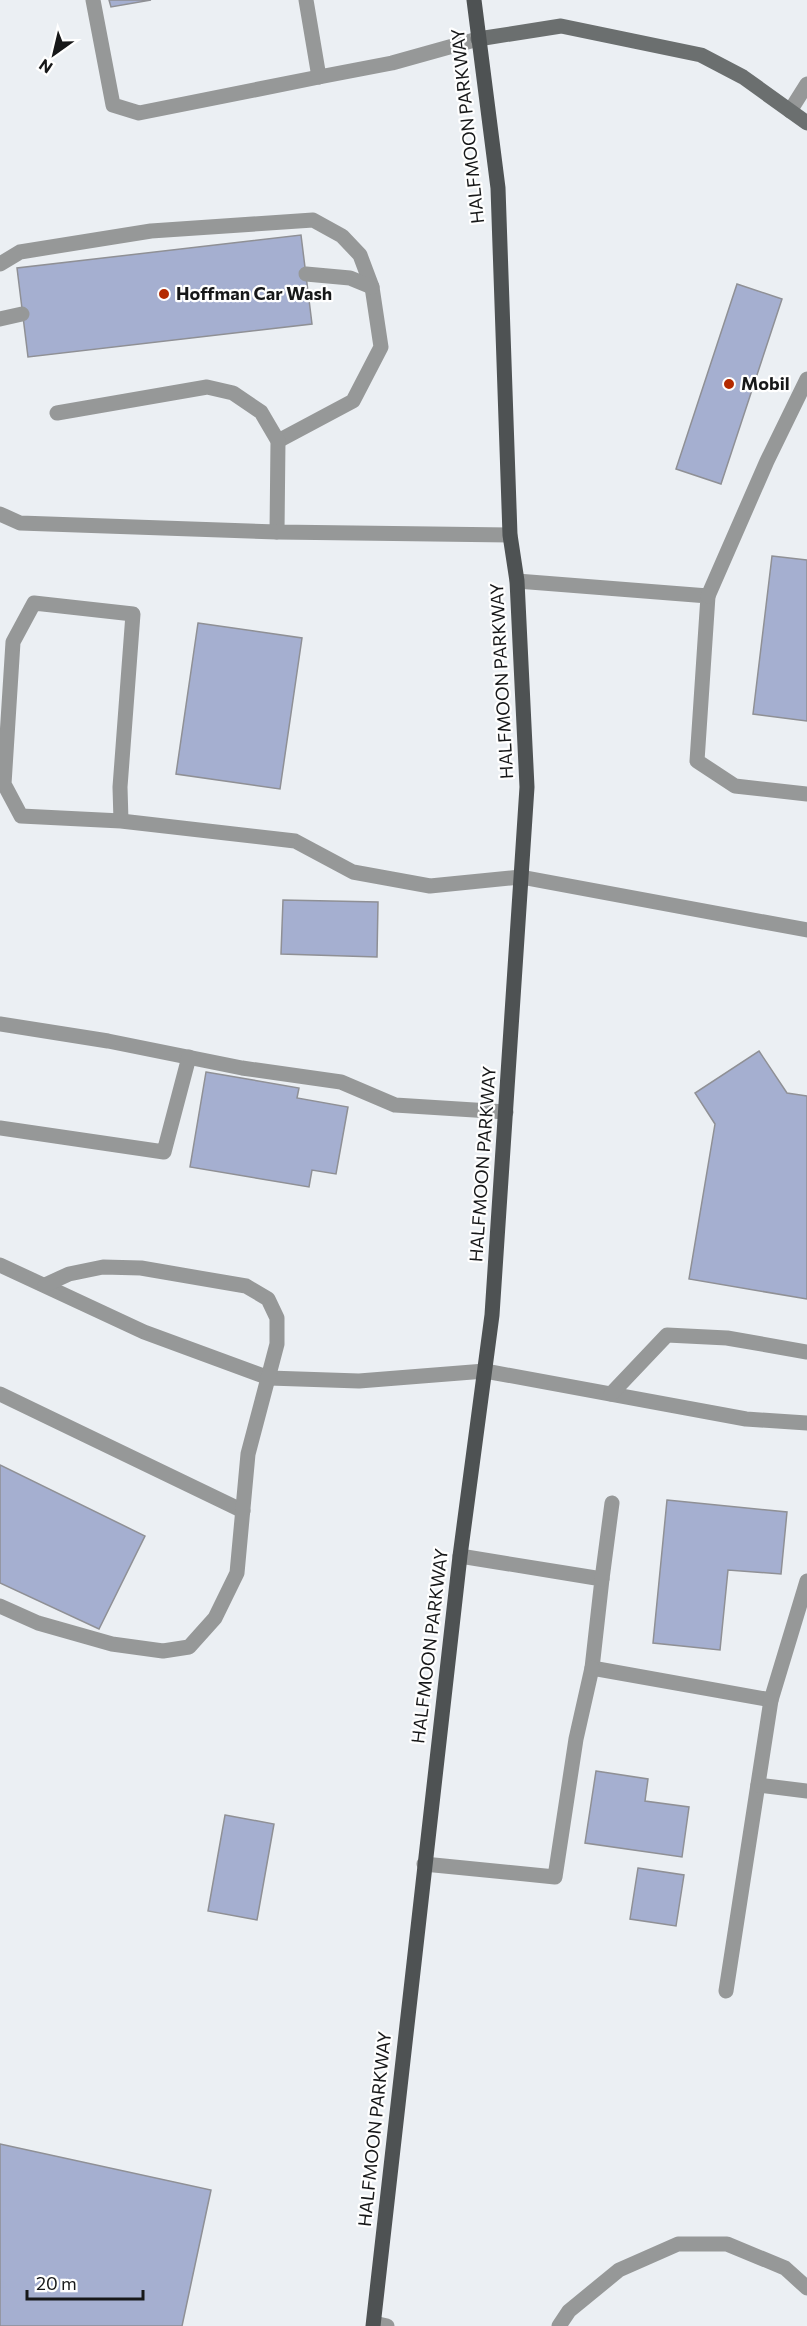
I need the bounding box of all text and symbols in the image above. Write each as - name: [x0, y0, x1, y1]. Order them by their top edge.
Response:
- north arrow: [24, 24, 84, 84]
- street label: HALFMOON PARKWAY: [446, 27, 488, 225]
- text: N: [35, 56, 56, 78]
- place label: Hoffman Car Wash: [176, 282, 332, 304]
- marker: Hoffman Car Wash: [157, 287, 171, 301]
- place label: Mobil: [741, 372, 790, 394]
- marker: Mobil: [722, 377, 736, 391]
- street label: HALFMOON PARKWAY: [485, 582, 517, 780]
- street label: HALFMOON PARKWAY: [464, 1065, 500, 1263]
- street label: HALFMOON PARKWAY: [406, 1547, 452, 1745]
- street label: HALFMOON PARKWAY: [353, 2030, 395, 2228]
- scale bar: [27, 2263, 142, 2301]
- text: 20 m: [36, 2272, 77, 2294]

